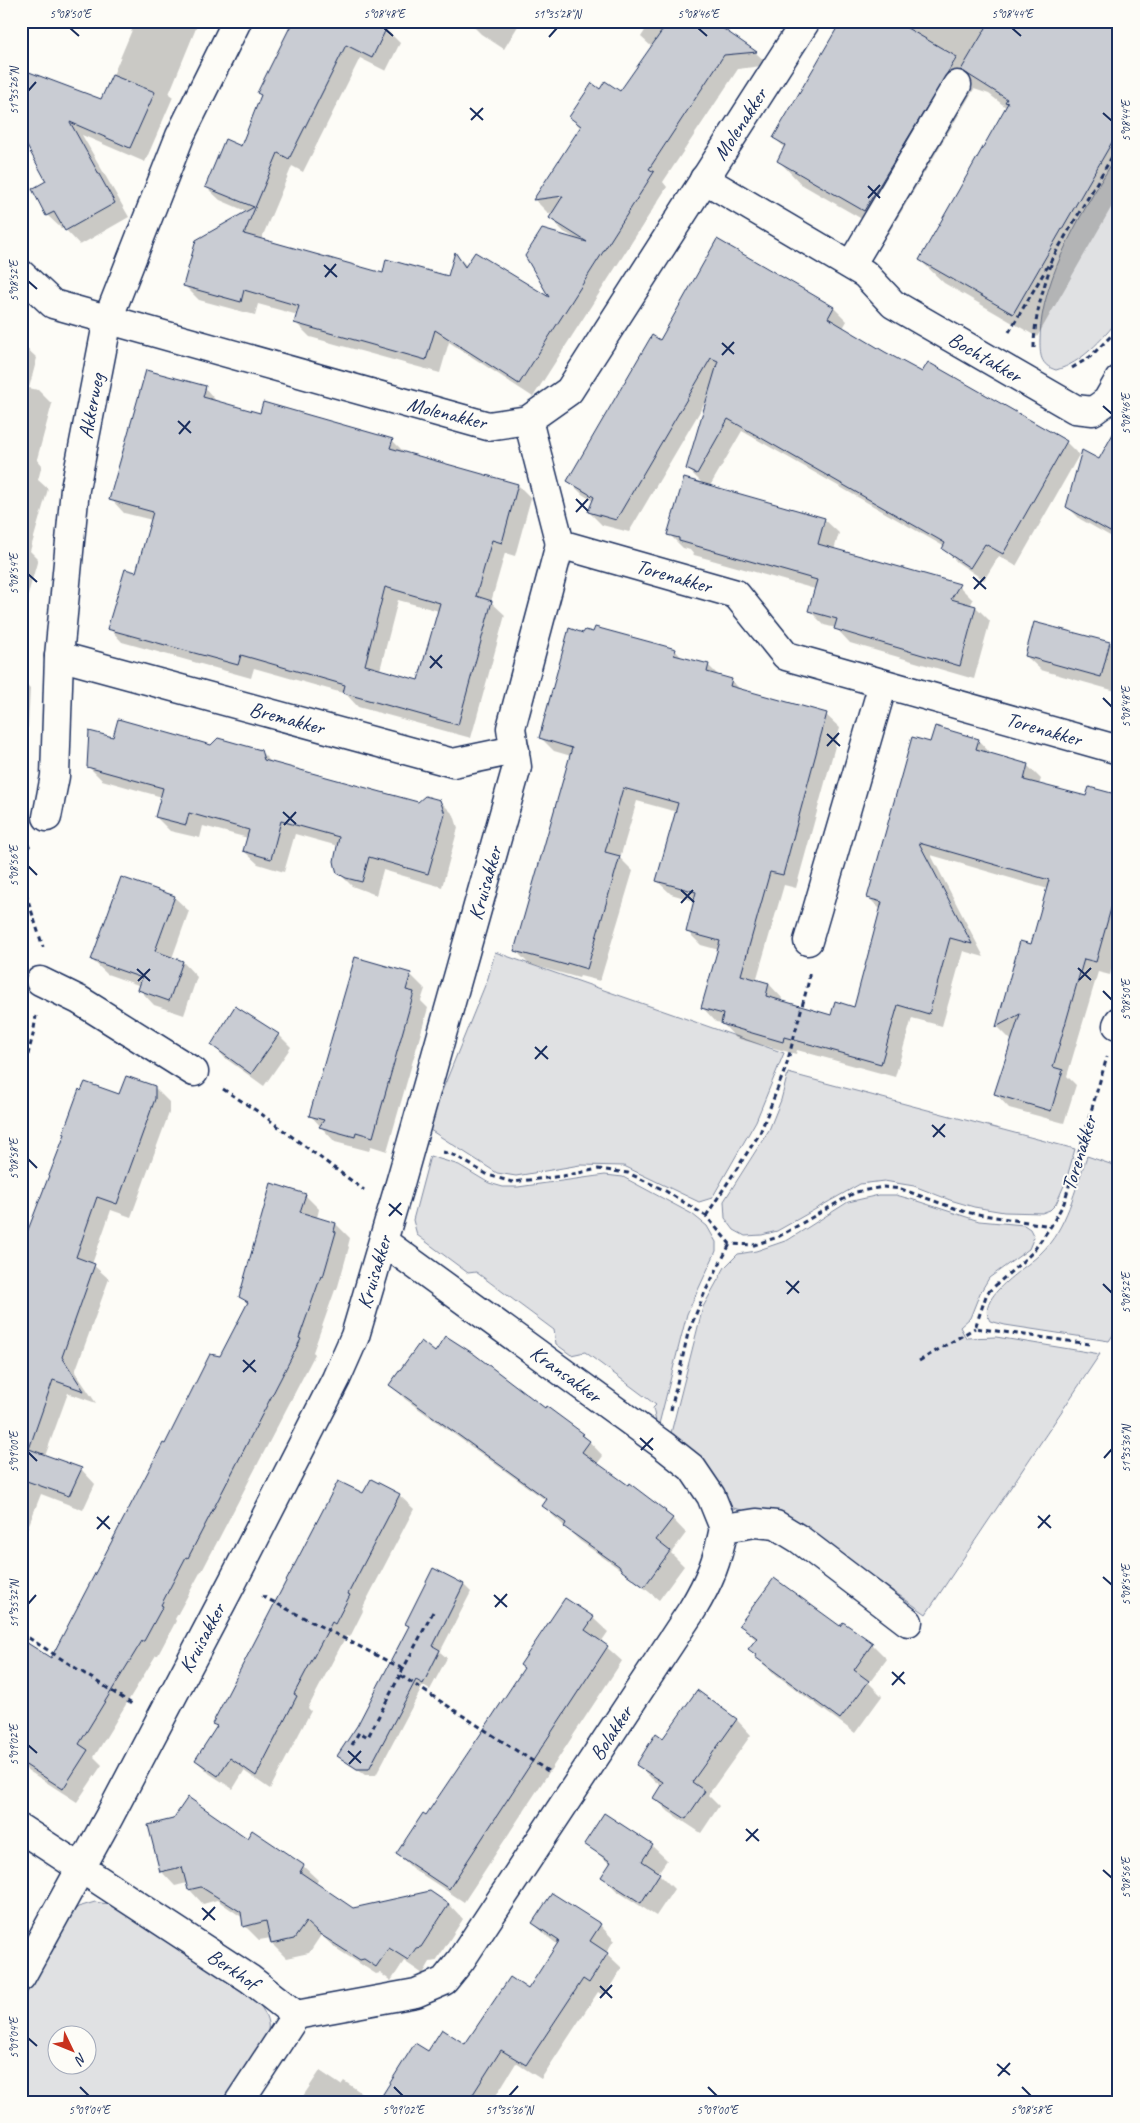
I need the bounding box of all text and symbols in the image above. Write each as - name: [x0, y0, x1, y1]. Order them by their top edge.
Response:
- text: 5°08'50"E: [50, 6, 92, 22]
- text: 5°08'48"E: [364, 6, 406, 22]
- text: 51°35'28"N: [533, 6, 582, 22]
- text: 5°08'46"E: [678, 6, 720, 22]
- text: 5°08'44"E: [992, 6, 1034, 22]
- text: 51°35'26"N: [6, 66, 22, 115]
- street label: Molenakker: [707, 82, 774, 165]
- text: 5°08'44"E: [1118, 99, 1134, 142]
- text: 5°08'52"E: [6, 259, 22, 302]
- street label: Bochtakker: [944, 326, 1028, 389]
- street label: Akkerweg: [72, 370, 110, 441]
- street label: Molenakker: [405, 391, 491, 436]
- text: 5°08'46"E: [1118, 392, 1134, 435]
- text: 5°08'54"E: [6, 552, 22, 595]
- street label: Torenakker: [633, 553, 716, 600]
- text: 5°08'48"E: [1118, 685, 1134, 728]
- street label: Bremakker: [247, 696, 329, 741]
- street label: Torenakker: [1003, 706, 1086, 753]
- street label: Kruisakker: [462, 842, 508, 923]
- text: 5°08'56"E: [6, 844, 22, 887]
- text: 5°08'50"E: [1118, 978, 1134, 1021]
- street label: Torenakker: [1055, 1111, 1103, 1194]
- text: 5°08'58"E: [6, 1137, 22, 1180]
- street label: Kruisakker: [351, 1231, 398, 1312]
- text: 5°08'52"E: [1118, 1271, 1134, 1314]
- street label: Kransakker: [525, 1339, 608, 1409]
- text: 51°35'36"N: [1118, 1424, 1134, 1473]
- text: 5°09'00"E: [6, 1430, 22, 1473]
- text: 5°08'54"E: [1118, 1563, 1134, 1606]
- text: 51°35'32"N: [6, 1579, 22, 1628]
- street label: Kruisakker: [173, 1597, 232, 1677]
- street label: Bolakker: [584, 1699, 640, 1765]
- text: 5°09'02"E: [6, 1723, 22, 1766]
- text: 5°08'56"E: [1118, 1856, 1134, 1899]
- street label: Berkhof: [203, 1943, 268, 1998]
- text: 5°09'04"E: [6, 2016, 22, 2059]
- north arrow: [48, 2026, 98, 2076]
- text: N: [70, 2050, 90, 2069]
- text: 5°09'04"E: [69, 2102, 111, 2118]
- text: 5°09'02"E: [383, 2102, 425, 2118]
- text: 51°35'36"N: [485, 2102, 534, 2118]
- text: 5°09'00"E: [697, 2102, 739, 2118]
- text: 5°08'58"E: [1011, 2102, 1053, 2118]

